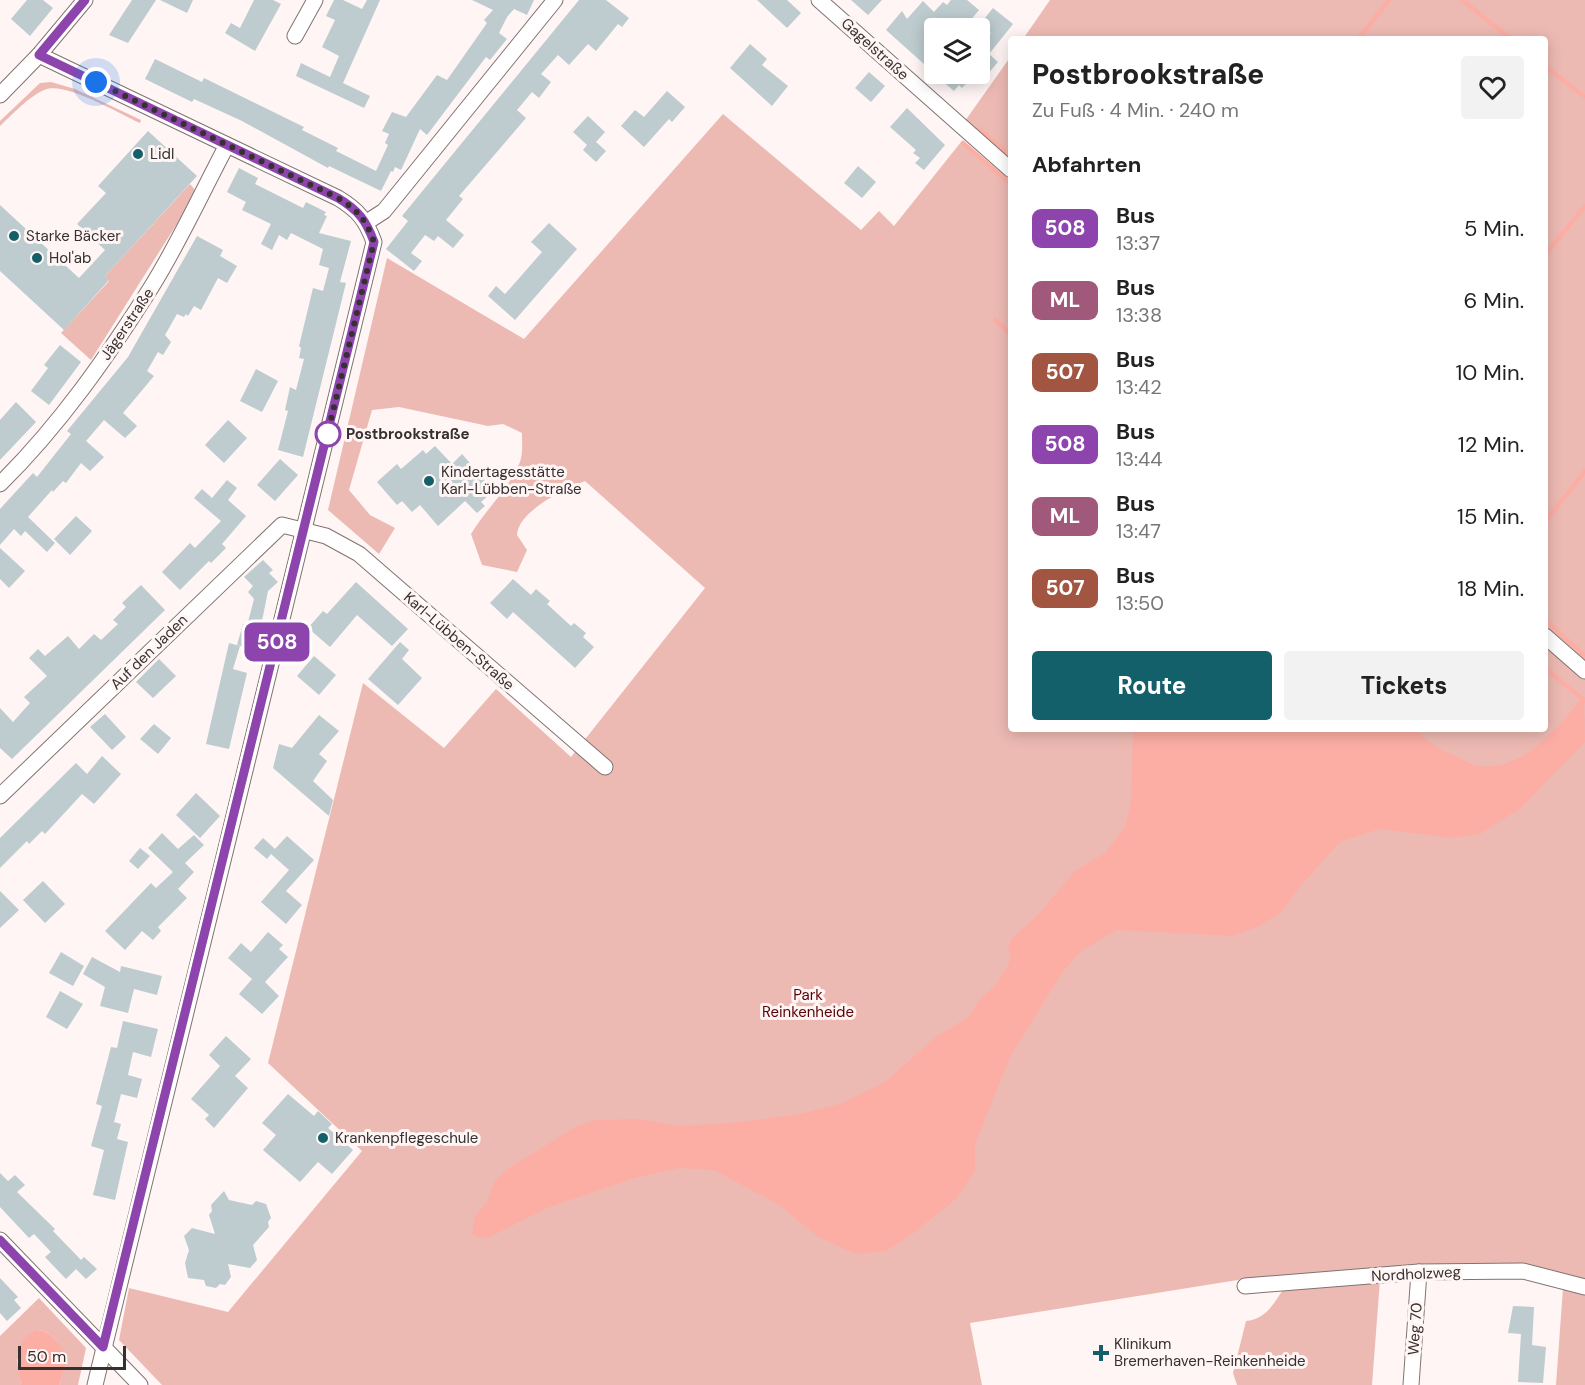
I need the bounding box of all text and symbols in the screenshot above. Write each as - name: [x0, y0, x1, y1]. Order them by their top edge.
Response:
- street label: Gagelstraße: [837, 13, 913, 85]
- map controls: [924, 18, 990, 84]
- button: layers: [924, 18, 990, 84]
- text: Postbrookstraße: [1032, 56, 1264, 93]
- button: heart: [1461, 56, 1524, 119]
- your location: [81, 67, 111, 97]
- text: Zu Fuß · 4 Min. · 240 m: [1032, 97, 1239, 123]
- place label: Lidl: [150, 144, 174, 164]
- marker: Lidl: [131, 147, 145, 161]
- text: Abfahrten: [1032, 150, 1141, 179]
- text: Bus: [1116, 201, 1155, 230]
- text: 508: [1044, 214, 1086, 242]
- text: 5 Min.: [1464, 214, 1524, 243]
- place label: Starke Bäcker: [26, 226, 121, 246]
- marker: Starke Bäcker: [7, 229, 21, 243]
- text: 13:37: [1116, 230, 1160, 256]
- place label: Hol'ab: [49, 248, 91, 268]
- marker: Hol'ab: [30, 251, 44, 265]
- text: Bus: [1116, 273, 1155, 302]
- street label: Jägerstraße: [96, 284, 158, 364]
- text: ML: [1050, 286, 1080, 314]
- text: 6 Min.: [1464, 286, 1524, 315]
- text: 13:38: [1116, 302, 1162, 328]
- text: Bus: [1116, 345, 1155, 374]
- text: 507: [1045, 358, 1085, 386]
- text: 10 Min.: [1455, 358, 1524, 387]
- text: 13:42: [1116, 374, 1162, 400]
- text: Bus: [1116, 417, 1155, 446]
- marker: Postbrookstraße: [315, 421, 341, 447]
- place label: Postbrookstraße: [346, 424, 470, 444]
- text: 508: [1044, 430, 1086, 458]
- text: 12 Min.: [1458, 430, 1524, 459]
- text: 13:44: [1116, 446, 1162, 472]
- place label: Kindertagesstätte Karl-Lübben-Straße: [441, 462, 582, 499]
- marker: Kindertagesstätte Karl-Lübben-Straße: [422, 474, 436, 488]
- text: Bus: [1116, 489, 1155, 518]
- text: ML: [1050, 502, 1080, 530]
- text: 15 Min.: [1457, 502, 1524, 531]
- text: 13:47: [1116, 518, 1161, 544]
- text: Bus: [1116, 561, 1155, 590]
- text: 507: [1045, 574, 1085, 602]
- text: 18 Min.: [1457, 574, 1524, 603]
- street label: Karl-Lübben-Straße: [399, 587, 519, 695]
- text: 13:50: [1116, 590, 1164, 616]
- street label: Auf den Jaden: [106, 610, 192, 694]
- line badge: 508: [242, 622, 312, 662]
- text: 508: [256, 628, 298, 656]
- button: Route: [1032, 651, 1272, 720]
- button: Tickets: [1284, 651, 1524, 720]
- park label: Park Reinkenheide: [762, 985, 854, 1022]
- place label: Krankenpflegeschule: [335, 1128, 478, 1148]
- marker: Krankenpflegeschule: [316, 1131, 330, 1145]
- street label: Nordholzweg: [1371, 1262, 1461, 1286]
- street label: Weg 70: [1403, 1302, 1427, 1356]
- place label: Klinikum Bremerhaven-Reinkenheide: [1114, 1334, 1306, 1371]
- scale bar: [18, 1343, 126, 1370]
- marker: Klinikum Bremerhaven-Reinkenheide: [1092, 1344, 1110, 1362]
- text: 50 m: [27, 1346, 66, 1367]

